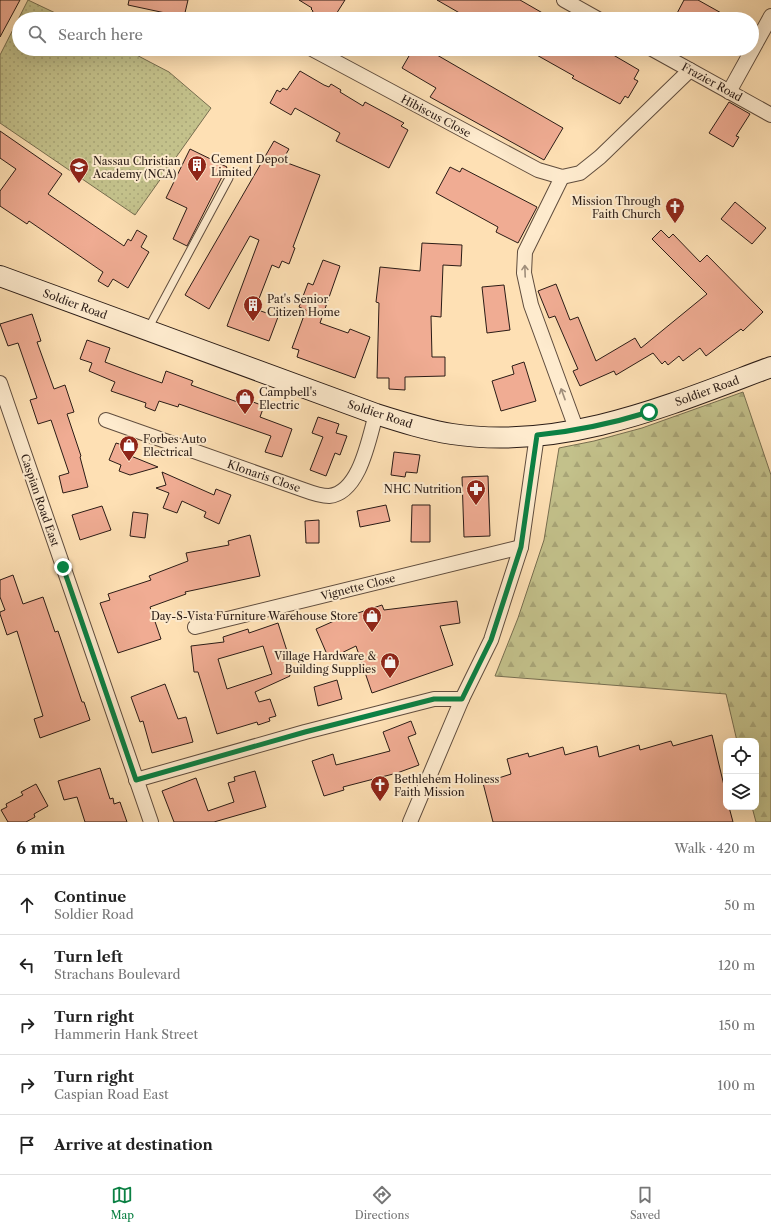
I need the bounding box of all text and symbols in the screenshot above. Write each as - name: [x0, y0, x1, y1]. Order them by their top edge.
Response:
- search box: [12, 12, 759, 56]
- icon: search: [26, 23, 48, 45]
- text: Search here: [58, 25, 143, 44]
- street label: Frazier Road: [679, 60, 745, 105]
- street label: Hibiscus Close: [399, 92, 473, 140]
- place label: Cement Depot Limited: [211, 152, 288, 179]
- place label: Nassau Christian Academy (NCA): [92, 154, 181, 181]
- building icon: Cement Depot Limited: [186, 154, 208, 182]
- school or university icon: Nassau Christian Academy (NCA): [68, 156, 90, 184]
- place label: Mission Through Faith Church: [572, 194, 661, 221]
- church icon: Mission Through Faith Church: [664, 196, 686, 224]
- one-way arrow: [521, 265, 529, 278]
- street label: Soldier Road: [41, 286, 109, 322]
- place label: Pat's Senior Citizen Home: [267, 292, 340, 319]
- building icon: Pat's Senior Citizen Home: [242, 294, 264, 322]
- street label: Soldier Road: [673, 373, 741, 409]
- place label: Campbell's Electric: [259, 385, 317, 412]
- shop icon: Campbell's Electric: [234, 387, 256, 415]
- one-way arrow: [559, 389, 567, 401]
- street label: Soldier Road: [346, 397, 414, 431]
- route start: [640, 403, 658, 421]
- place label: Forbes Auto Electrical: [143, 432, 207, 459]
- shop icon: Forbes Auto Electrical: [118, 434, 140, 462]
- street label: Caspian Road East: [18, 452, 62, 548]
- street label: Klonaris Close: [226, 457, 302, 495]
- pharmacy icon: NHC Nutrition: [465, 478, 487, 506]
- place label: NHC Nutrition: [384, 482, 462, 496]
- route end: [54, 558, 72, 576]
- street label: Vignette Close: [318, 571, 397, 603]
- shop icon: Day-S-Vista Furniture Warehouse Store: [361, 605, 383, 633]
- place label: Day-S-Vista Furniture Warehouse Store: [151, 609, 358, 623]
- place label: Village Hardware & Building Supplies: [273, 649, 376, 676]
- shop icon: Village Hardware & Building Supplies: [379, 651, 401, 679]
- map controls: [723, 738, 759, 810]
- button: locate: [723, 738, 759, 774]
- place label: Bethlehem Holiness Faith Mission: [394, 772, 500, 799]
- church icon: Bethlehem Holiness Faith Mission: [369, 774, 391, 802]
- button: layers: [723, 774, 759, 810]
- text: 6 min: [16, 838, 65, 858]
- text: Walk · 420 m: [675, 840, 755, 856]
- text: Continue: [54, 887, 126, 906]
- icon: ahead: [16, 894, 38, 916]
- text: 50 m: [724, 897, 755, 913]
- text: Soldier Road: [54, 906, 134, 922]
- text: Turn left: [54, 947, 123, 966]
- icon: left: [16, 954, 38, 976]
- text: 120 m: [718, 957, 755, 973]
- text: Strachans Boulevard: [54, 966, 180, 982]
- text: Turn right: [54, 1007, 134, 1026]
- icon: right: [16, 1014, 38, 1036]
- text: 150 m: [719, 1017, 755, 1033]
- text: Hammerin Hank Street: [54, 1026, 198, 1042]
- text: Turn right: [54, 1067, 134, 1086]
- icon: right: [16, 1074, 38, 1096]
- text: 100 m: [717, 1077, 755, 1093]
- text: Caspian Road East: [54, 1086, 169, 1102]
- icon: arrive: [16, 1134, 38, 1156]
- text: Arrive at destination: [54, 1135, 213, 1154]
- tab: Map: [110, 1184, 134, 1222]
- tab: Directions: [355, 1184, 409, 1222]
- tab: Saved: [630, 1184, 661, 1222]

